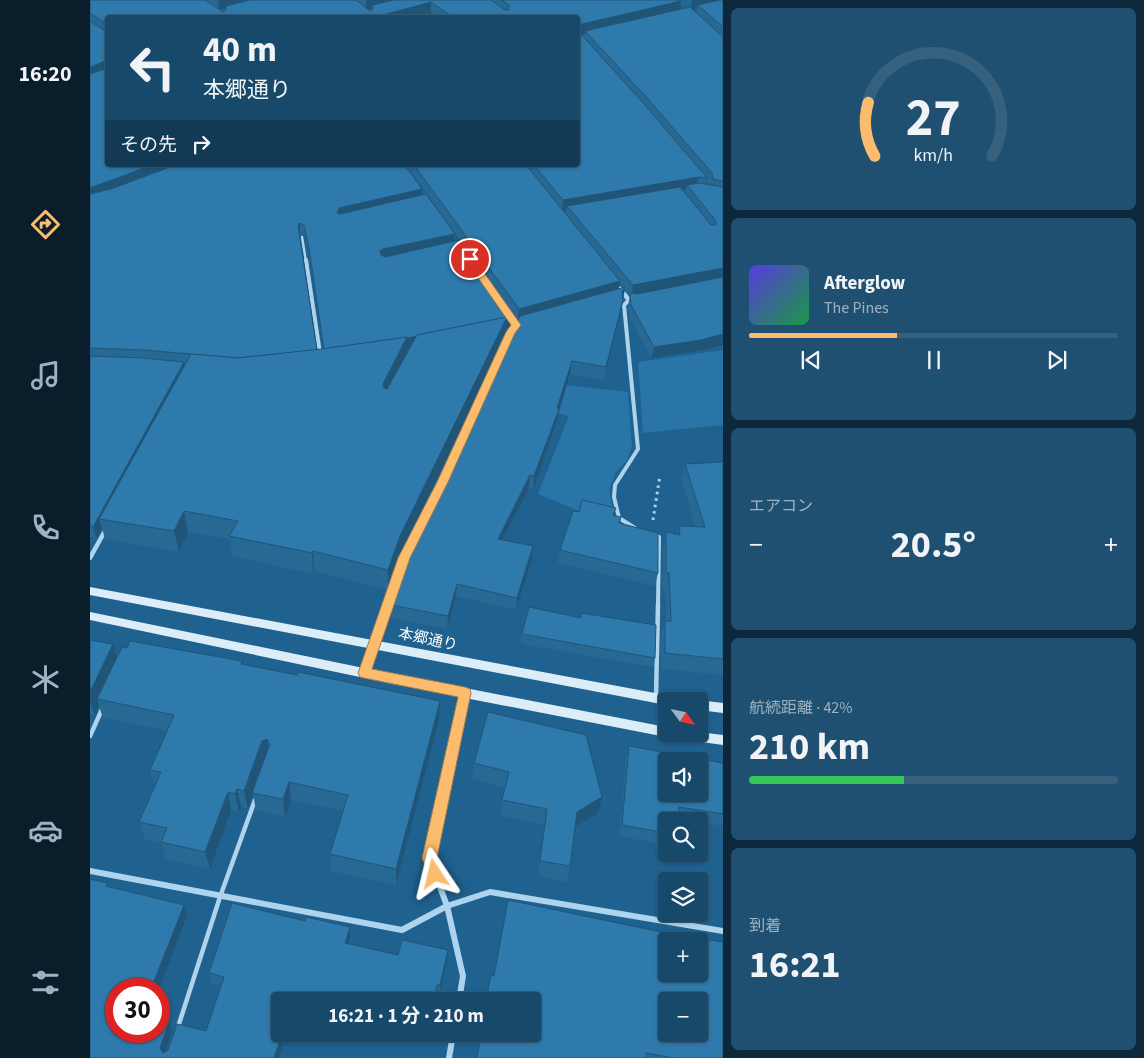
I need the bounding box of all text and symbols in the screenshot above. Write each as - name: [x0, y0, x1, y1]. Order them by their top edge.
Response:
- text: 40 m: [203, 25, 277, 75]
- icon: left: [120, 35, 185, 100]
- text: 16:20: [18, 58, 72, 90]
- text: 本郷通り: [203, 74, 291, 106]
- text: 27: [906, 82, 961, 156]
- icon: right: [187, 130, 215, 158]
- text: その先: [120, 132, 177, 159]
- text: km/h: [914, 143, 953, 168]
- icon: directions: [28, 207, 63, 242]
- pin: [449, 238, 491, 280]
- icon: arrive: [456, 245, 484, 273]
- text: Afterglow: [824, 270, 905, 297]
- text: The Pines: [824, 297, 889, 319]
- icon: previous: [797, 346, 825, 374]
- icon: pause: [920, 346, 948, 374]
- icon: next: [1043, 346, 1071, 374]
- icon: music: [28, 358, 63, 393]
- text: エアコン: [749, 495, 813, 517]
- icon: phone: [28, 510, 63, 545]
- text: 20.5°: [891, 518, 976, 572]
- text: −: [749, 525, 763, 565]
- text: +: [1104, 525, 1118, 565]
- street label: 本郷通り: [396, 623, 459, 656]
- icon: climate: [28, 662, 63, 697]
- north arrow: [658, 692, 708, 742]
- map controls: [658, 692, 708, 1042]
- text: 航続距離 · 42%: [749, 697, 852, 719]
- text: 210 km: [749, 720, 870, 774]
- button: sound: [658, 752, 708, 802]
- button: search: [658, 812, 708, 862]
- icon: car: [28, 813, 63, 848]
- position arrow: [408, 847, 460, 899]
- button: layers: [658, 872, 708, 922]
- text: 到着: [749, 915, 781, 937]
- button: +: [658, 932, 708, 982]
- text: 16:21: [749, 938, 841, 992]
- icon: filters: [28, 965, 63, 1000]
- speed limit sign: 30: [105, 978, 170, 1043]
- button: −: [658, 992, 708, 1042]
- text: 16:21 · 1 分 · 210 m: [328, 1003, 484, 1030]

